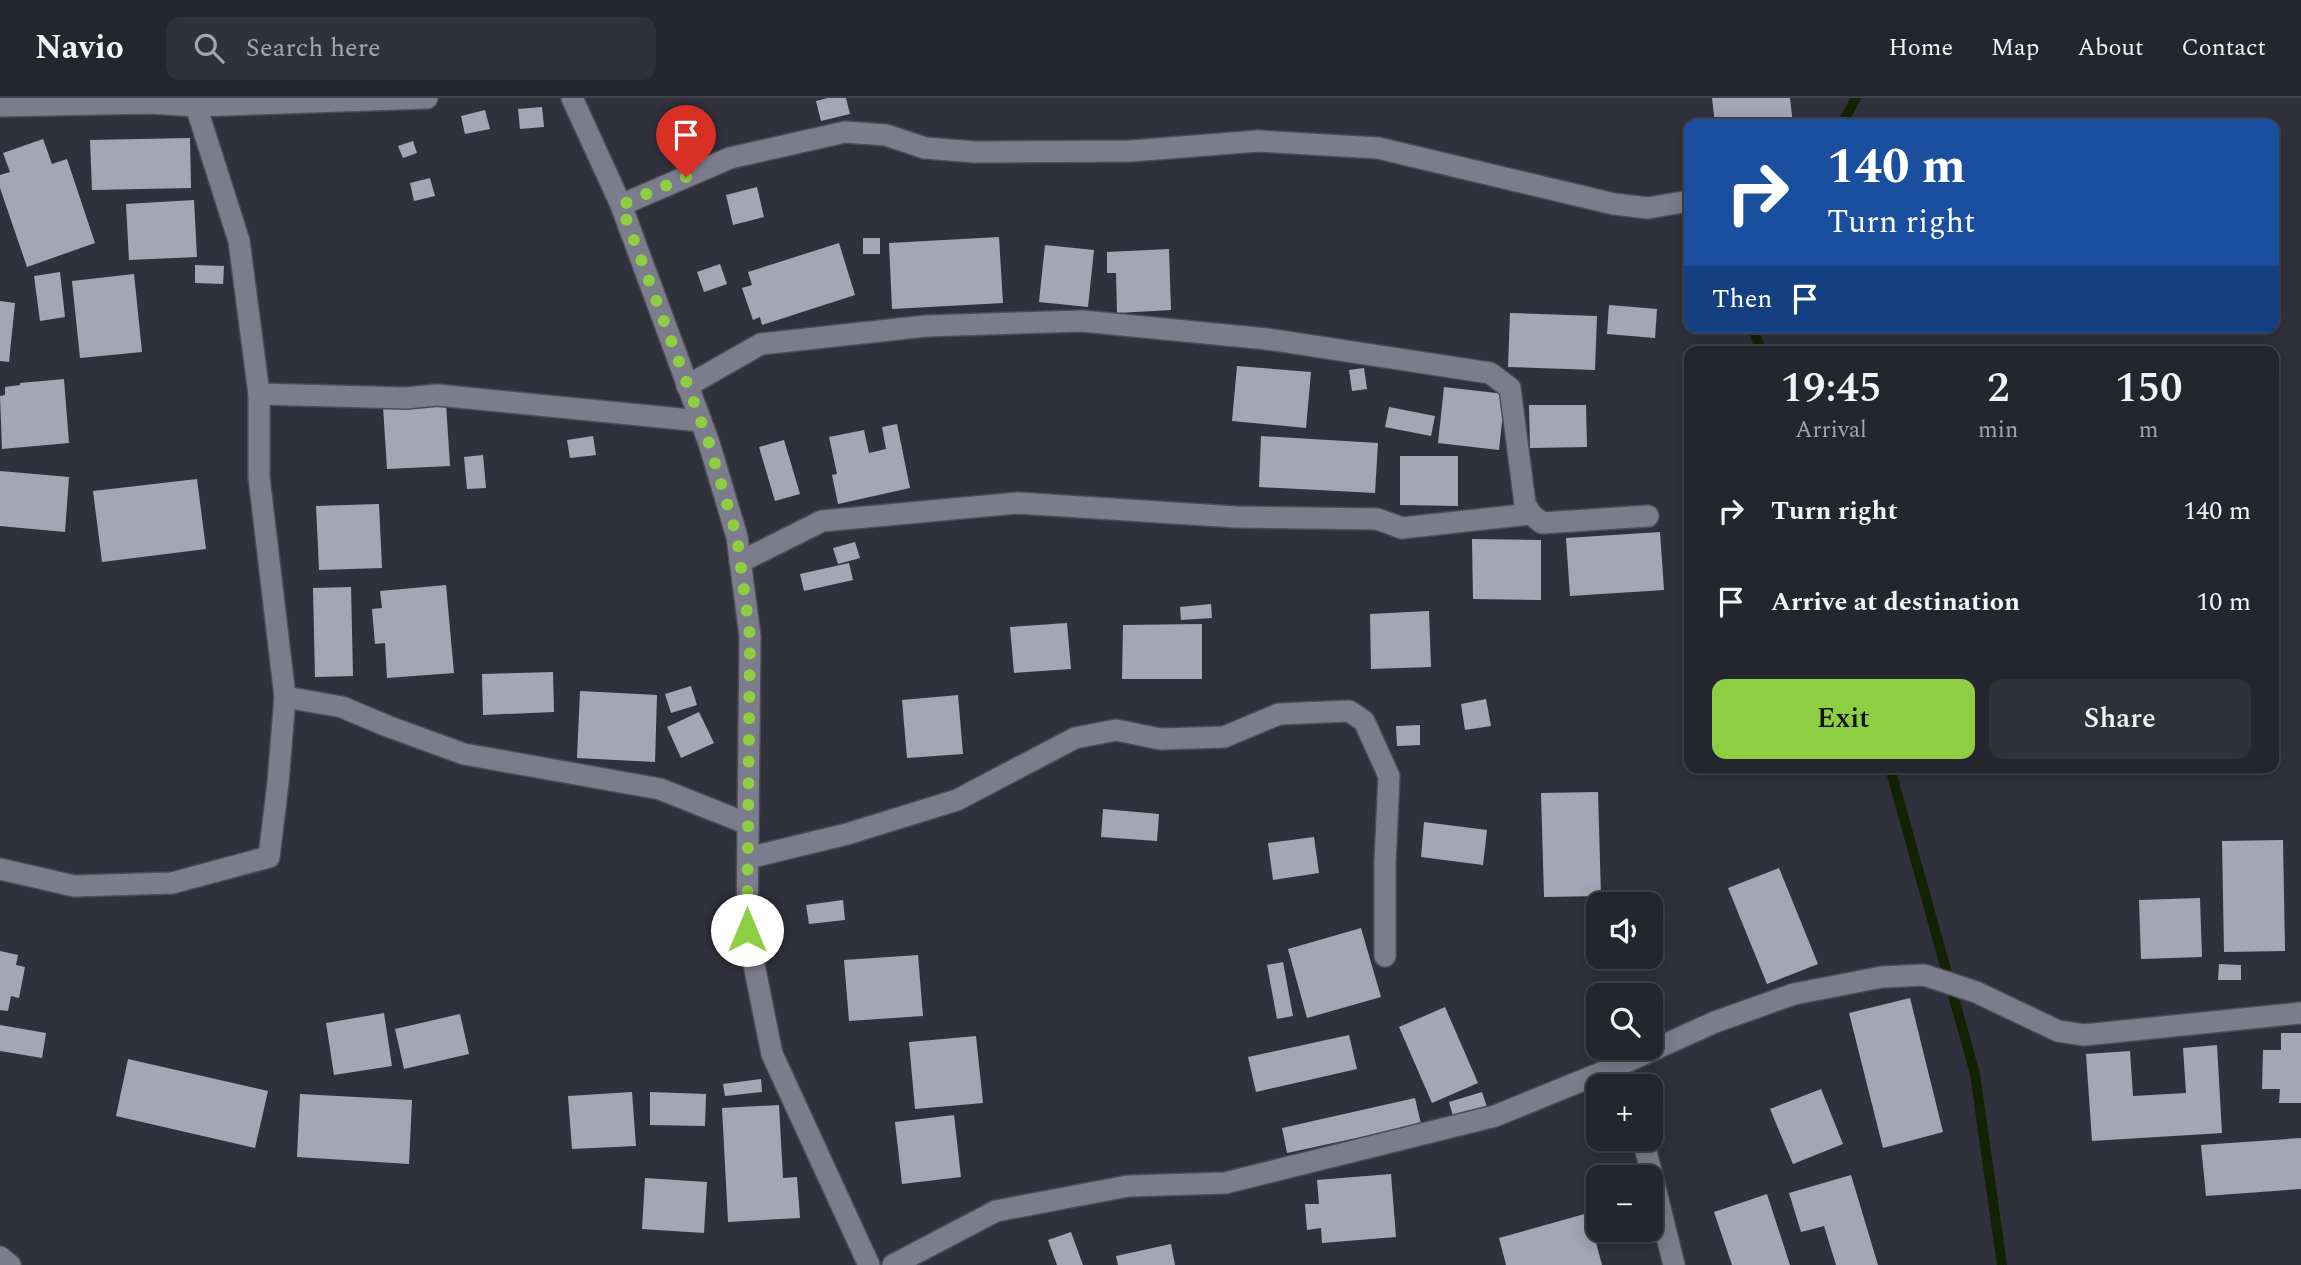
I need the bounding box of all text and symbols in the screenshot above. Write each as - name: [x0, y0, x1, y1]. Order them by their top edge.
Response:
- search box: [166, 17, 656, 80]
- text: Navio: [35, 23, 124, 73]
- text: Search here: [246, 28, 381, 68]
- icon: search: [190, 29, 228, 67]
- text: Home: [1888, 30, 1953, 66]
- text: Map: [1991, 30, 2039, 66]
- text: About: [2077, 30, 2143, 66]
- text: Contact: [2181, 30, 2266, 66]
- pin: [656, 105, 716, 177]
- icon: arrive: [667, 116, 705, 154]
- text: 140 m: [1827, 130, 1966, 205]
- icon: right: [1712, 147, 1803, 238]
- text: Turn right: [1827, 198, 1975, 247]
- text: Then: [1712, 279, 1772, 319]
- icon: arrive: [1786, 280, 1824, 318]
- text: 19:45: [1781, 357, 1882, 420]
- text: 2: [1987, 357, 2009, 420]
- text: 150: [2115, 357, 2182, 420]
- text: Arrival: [1795, 413, 1867, 448]
- text: min: [1978, 413, 2018, 448]
- text: m: [2139, 413, 2159, 448]
- text: Turn right: [1771, 491, 1898, 531]
- text: 140 m: [2183, 491, 2251, 531]
- icon: right: [1712, 492, 1750, 530]
- text: Arrive at destination: [1771, 582, 2020, 622]
- text: 10 m: [2196, 582, 2251, 622]
- icon: arrive: [1712, 583, 1750, 621]
- button: Exit: [1712, 679, 1975, 759]
- button: Share: [1989, 679, 2251, 759]
- map controls: [1586, 892, 1663, 1242]
- button: sound: [1586, 892, 1663, 969]
- position arrow: [710, 893, 784, 967]
- button: search: [1586, 983, 1663, 1060]
- button: +: [1586, 1074, 1663, 1151]
- button: −: [1586, 1165, 1663, 1242]

